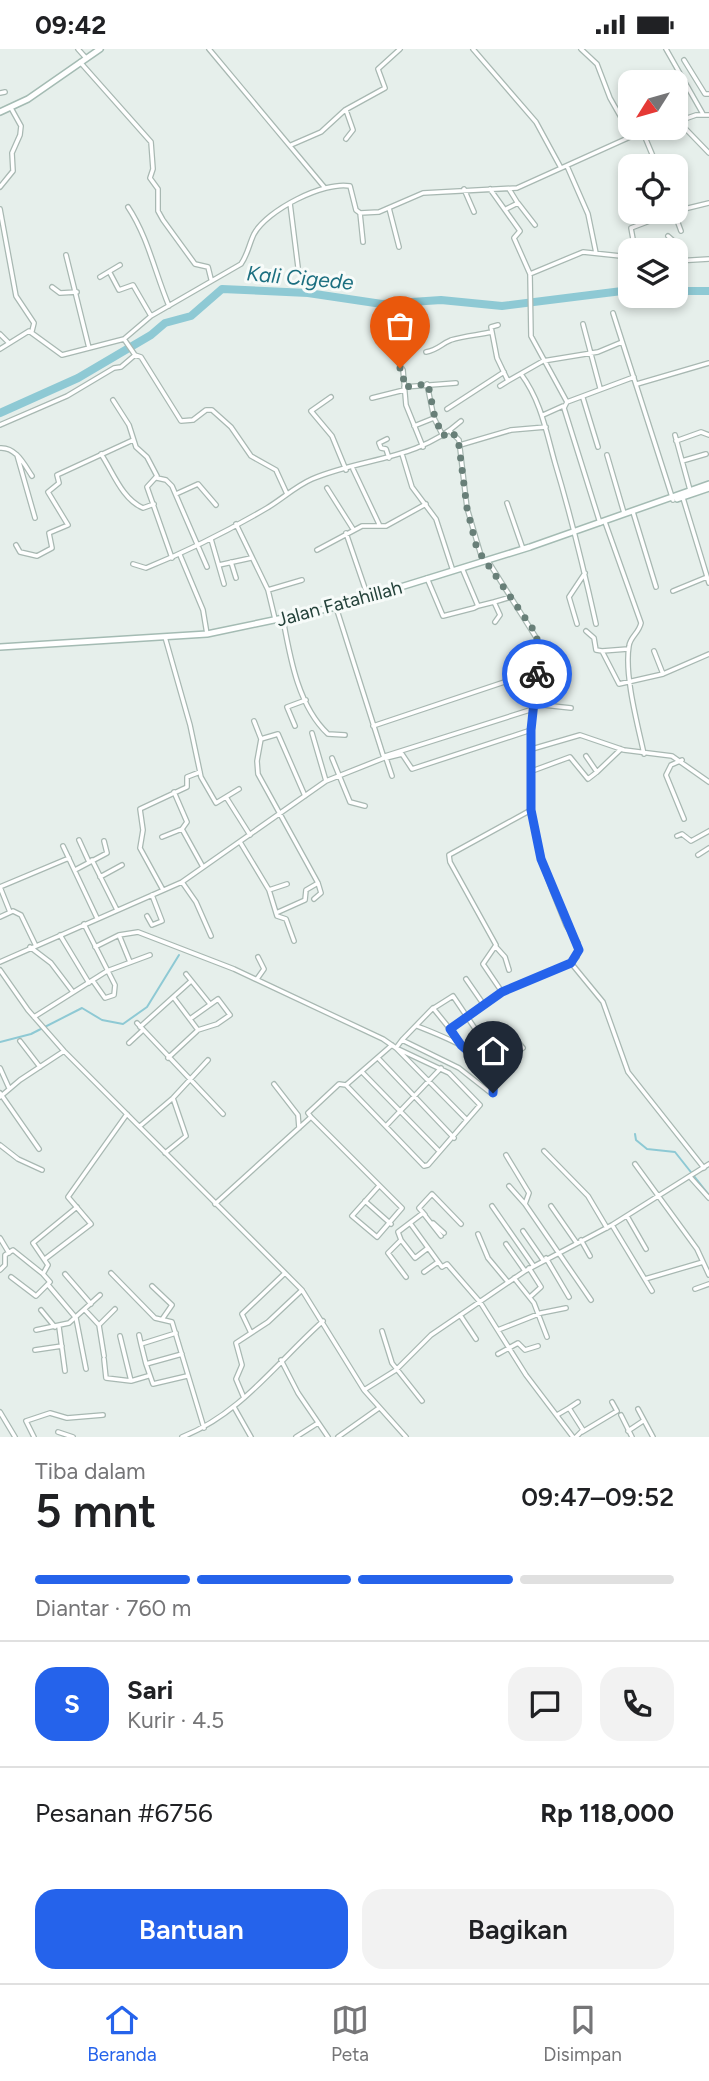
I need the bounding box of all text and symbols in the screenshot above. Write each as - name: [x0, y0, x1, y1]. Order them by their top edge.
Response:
- text: 09:42: [35, 9, 106, 41]
- north arrow: [618, 70, 688, 140]
- map controls: [618, 70, 688, 308]
- button: locate: [618, 154, 688, 224]
- button: layers: [618, 238, 688, 308]
- water label: Kali Cigede: [245, 260, 355, 295]
- pin: [370, 296, 430, 368]
- icon: bag: [381, 307, 419, 345]
- street label: Jalan Fatahillah: [274, 576, 404, 631]
- courier: [502, 639, 572, 709]
- icon: bike: [518, 655, 556, 693]
- pin: [463, 1021, 523, 1093]
- icon: home: [474, 1032, 512, 1070]
- text: Tiba dalam: [35, 1457, 146, 1485]
- text: 09:47–09:52: [521, 1481, 674, 1513]
- text: 5 mnt: [35, 1483, 156, 1539]
- text: Diantar · 760 m: [35, 1594, 191, 1622]
- button: chat: [508, 1667, 582, 1741]
- button: phone: [600, 1667, 674, 1741]
- text: Sari: [127, 1674, 173, 1706]
- text: S: [64, 1688, 80, 1720]
- text: Kurir · 4.5: [127, 1706, 224, 1734]
- text: Pesanan #6756: [35, 1797, 213, 1829]
- text: Rp 118,000: [540, 1797, 674, 1829]
- button: Bantuan: [35, 1889, 348, 1969]
- button: Bagikan: [362, 1889, 674, 1969]
- tab: Beranda: [87, 2001, 157, 2066]
- tab: Peta: [331, 2001, 369, 2066]
- tab: Disimpan: [543, 2001, 622, 2066]

